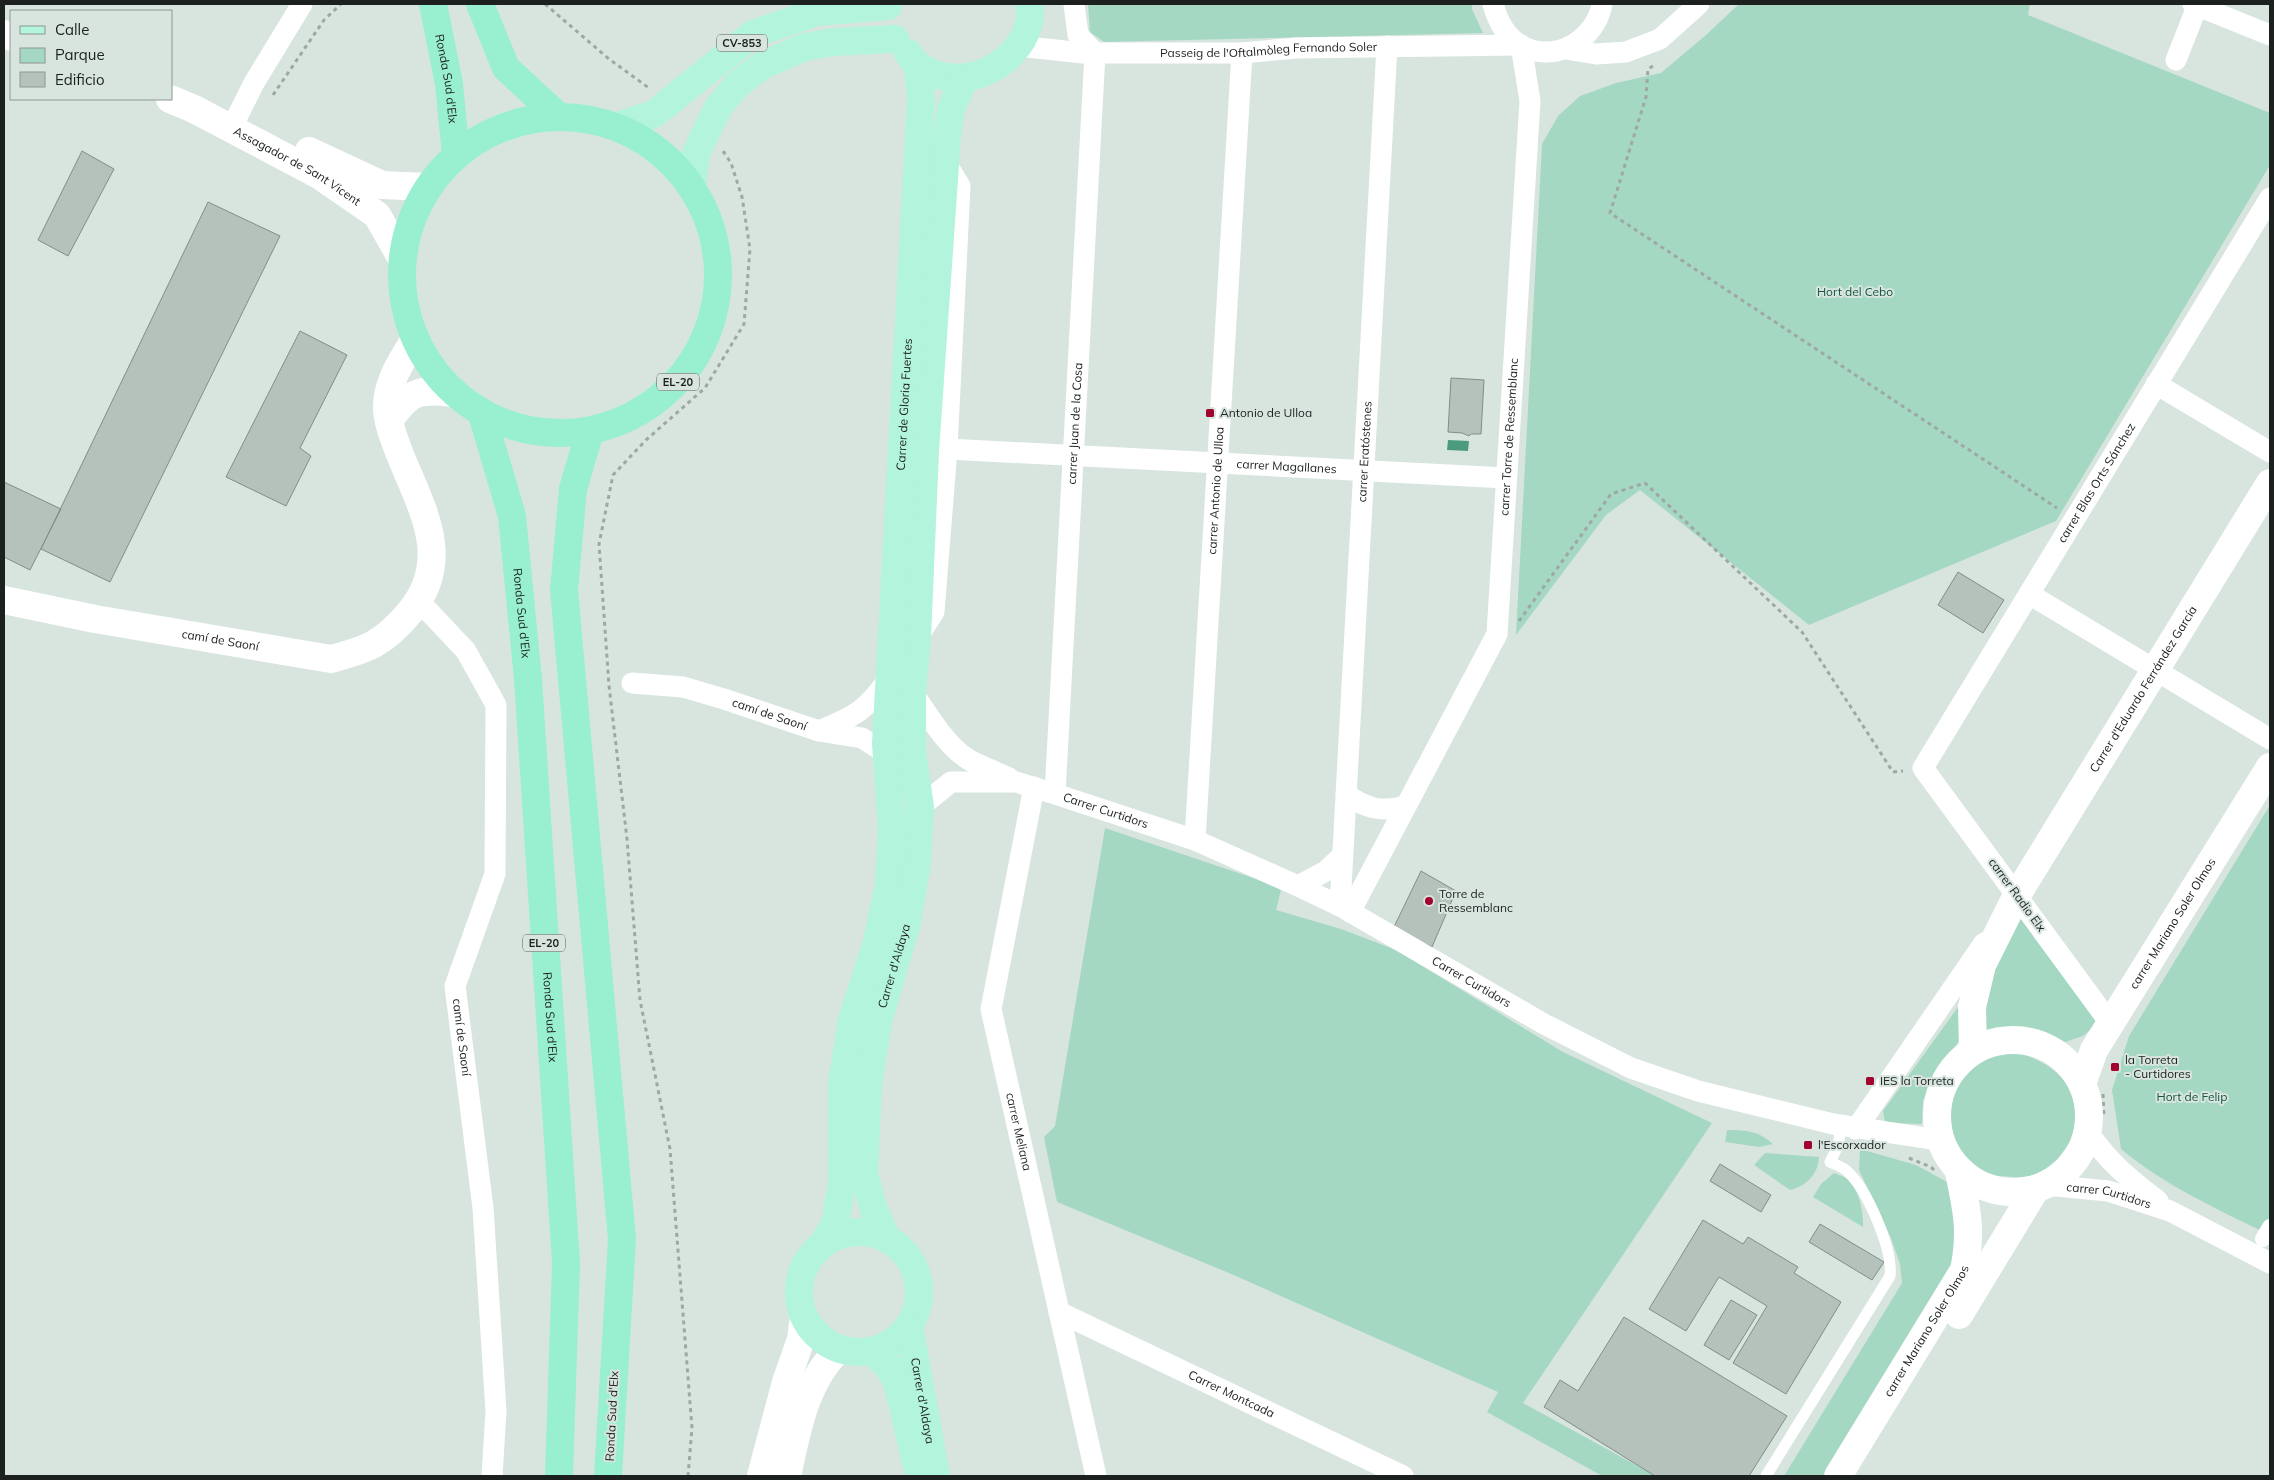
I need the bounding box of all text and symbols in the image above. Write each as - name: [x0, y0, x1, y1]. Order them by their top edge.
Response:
- legend: [10, 10, 172, 100]
- text: Calle: [55, 20, 89, 39]
- street label: Ronda Sud d'Elx: [432, 33, 461, 125]
- road number: CV-853: [717, 34, 767, 52]
- street label: Passeig de l'Oftalmòleg Fernando Soler: [1160, 39, 1378, 60]
- text: Parque: [55, 45, 105, 64]
- text: Edificio: [55, 70, 105, 89]
- street label: Assagador de Sant Vicent: [231, 123, 364, 209]
- park label: Hort del Cebo: [1817, 284, 1893, 299]
- street label: Carrer de Gloria Fuertes: [893, 338, 915, 471]
- street label: carrer Torre de Ressemblanc: [1496, 357, 1521, 516]
- street label: carrer Juan de la Cosa: [1064, 362, 1085, 485]
- road number: EL-20: [657, 374, 699, 391]
- street label: carrer Eratóstenes: [1354, 401, 1375, 503]
- place label: Antonio de Ulloa: [1220, 405, 1312, 420]
- marker: Antonio de Ulloa: [1204, 407, 1216, 419]
- street label: carrer Blas Orts Sánchez: [2054, 420, 2138, 545]
- street label: carrer Antonio de Ulloa: [1204, 426, 1227, 555]
- street label: carrer Magallanes: [1236, 456, 1337, 476]
- street label: Ronda Sud d'Elx: [510, 567, 534, 660]
- street label: Carrer d'Eduardo Ferrández García: [2086, 603, 2200, 775]
- street label: camí de Saoní: [181, 626, 261, 654]
- street label: camí de Saoní: [730, 694, 810, 734]
- street label: Carrer Curtidors: [1061, 789, 1151, 831]
- street label: carrer Radio Elx: [1986, 855, 2050, 935]
- street label: carrer Mariano Soler Olmos: [2126, 855, 2219, 992]
- place label: Torre de Ressemblanc: [1439, 886, 1513, 915]
- marker: Torre de Ressemblanc: [1423, 895, 1435, 907]
- street label: Carrer d'Aldaya: [874, 922, 913, 1010]
- road number: EL-20: [523, 934, 565, 951]
- street label: Carrer Curtidors: [1429, 953, 1514, 1010]
- street label: Ronda Sud d'Elx: [540, 971, 561, 1063]
- street label: camí de Saoní: [450, 998, 474, 1078]
- place label: la Torreta - Curtidores: [2125, 1052, 2191, 1081]
- marker: la Torreta - Curtidores: [2109, 1061, 2121, 1073]
- place label: IES la Torreta: [1880, 1073, 1954, 1088]
- marker: IES la Torreta: [1864, 1075, 1876, 1087]
- park label: Hort de Felip: [2157, 1089, 2227, 1104]
- street label: carrer Meliana: [1003, 1091, 1035, 1172]
- place label: l'Escorxador: [1818, 1137, 1886, 1152]
- marker: l'Escorxador: [1802, 1139, 1814, 1151]
- street label: carrer Curtidors: [2066, 1179, 2153, 1212]
- street label: carrer Mariano Soler Olmos: [1880, 1264, 1972, 1399]
- street label: Carrer d'Aldaya: [908, 1356, 938, 1445]
- street label: Carrer Montcada: [1186, 1367, 1277, 1421]
- street label: Ronda Sud d'Elx: [602, 1370, 621, 1462]

